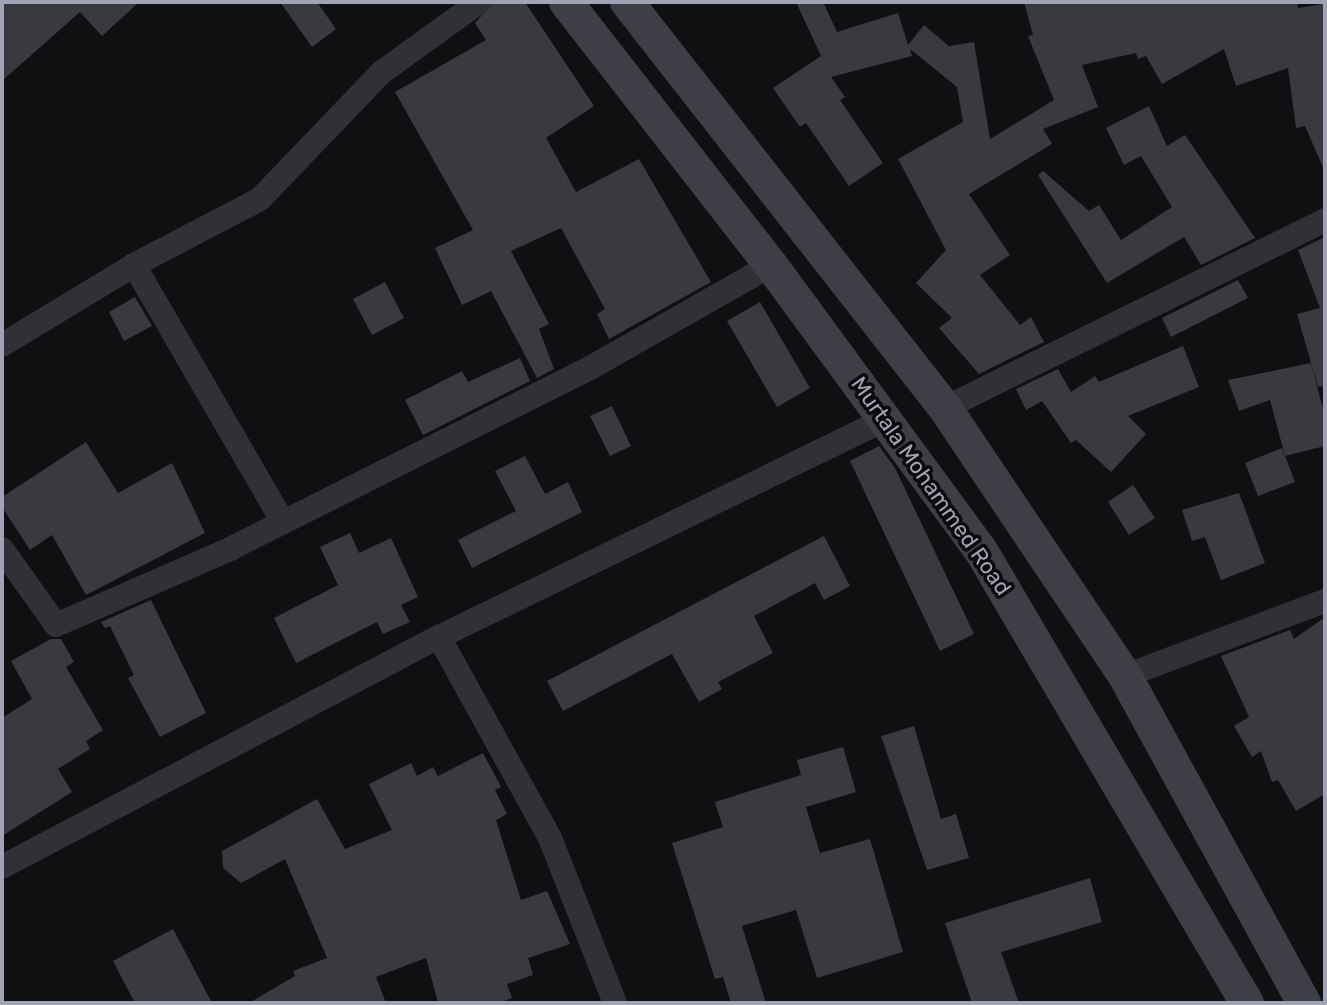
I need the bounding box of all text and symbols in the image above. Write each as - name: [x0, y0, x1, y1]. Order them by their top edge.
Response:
- street label: Murtala Mohammed Road: [846, 372, 1016, 600]

